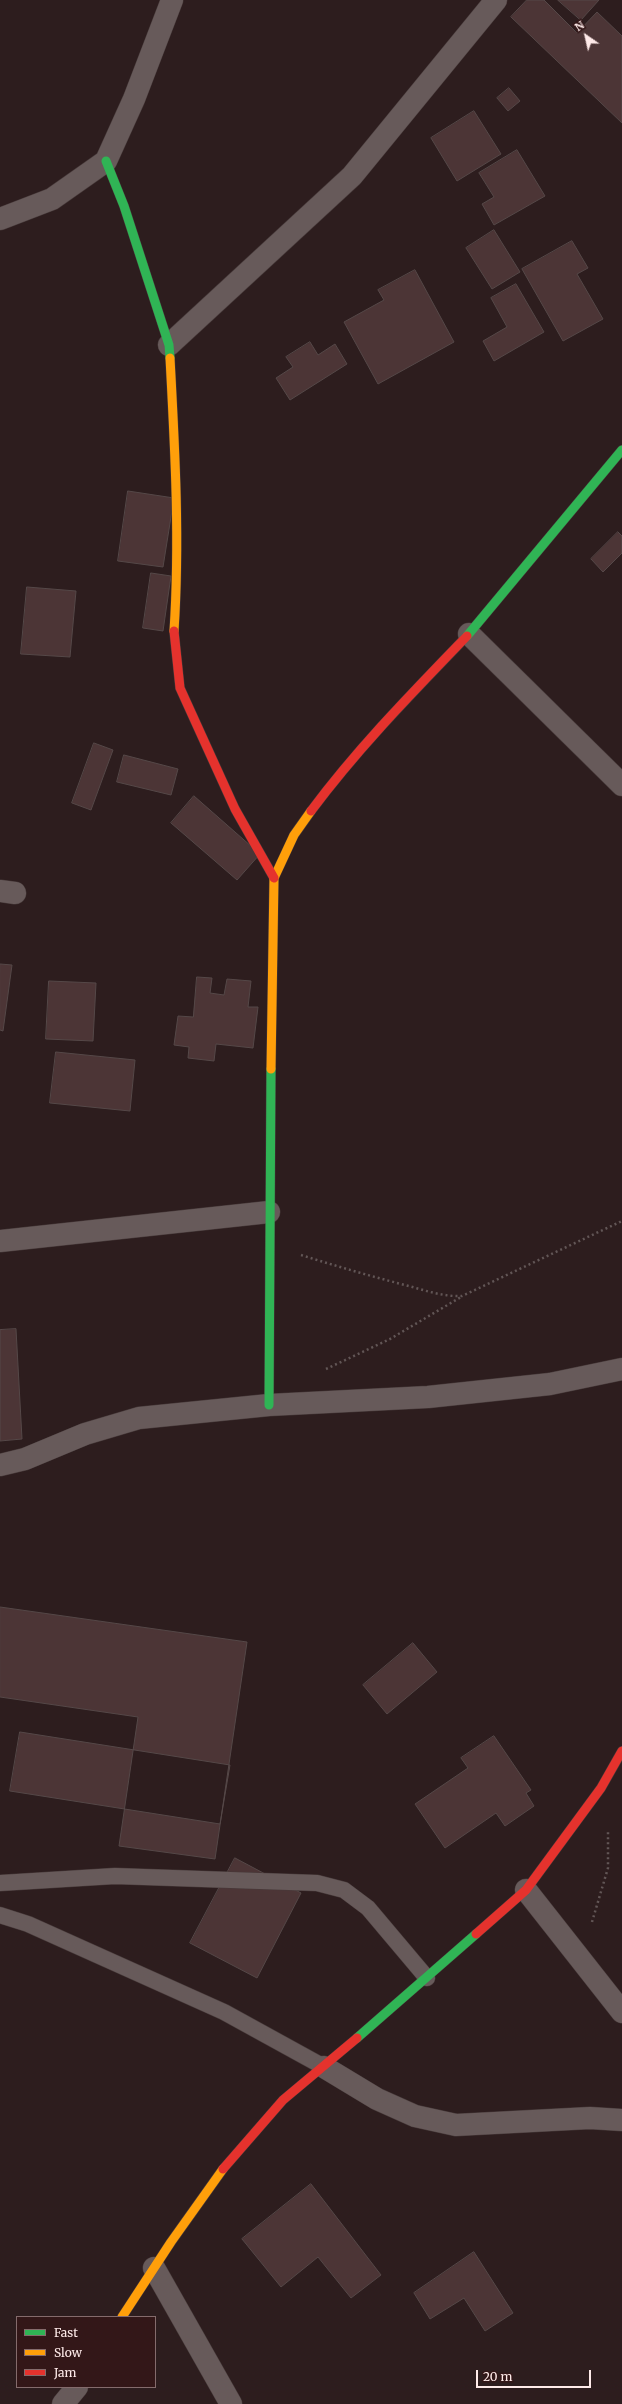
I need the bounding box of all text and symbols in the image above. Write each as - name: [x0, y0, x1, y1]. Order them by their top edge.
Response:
- north arrow: [566, 16, 606, 56]
- text: N: [572, 18, 587, 34]
- legend: [16, 2316, 156, 2388]
- text: Fast: [54, 2325, 78, 2340]
- text: Slow: [54, 2345, 82, 2360]
- scale bar: [478, 2362, 593, 2388]
- text: Jam: [54, 2365, 76, 2380]
- text: 20 m: [483, 2369, 512, 2384]

